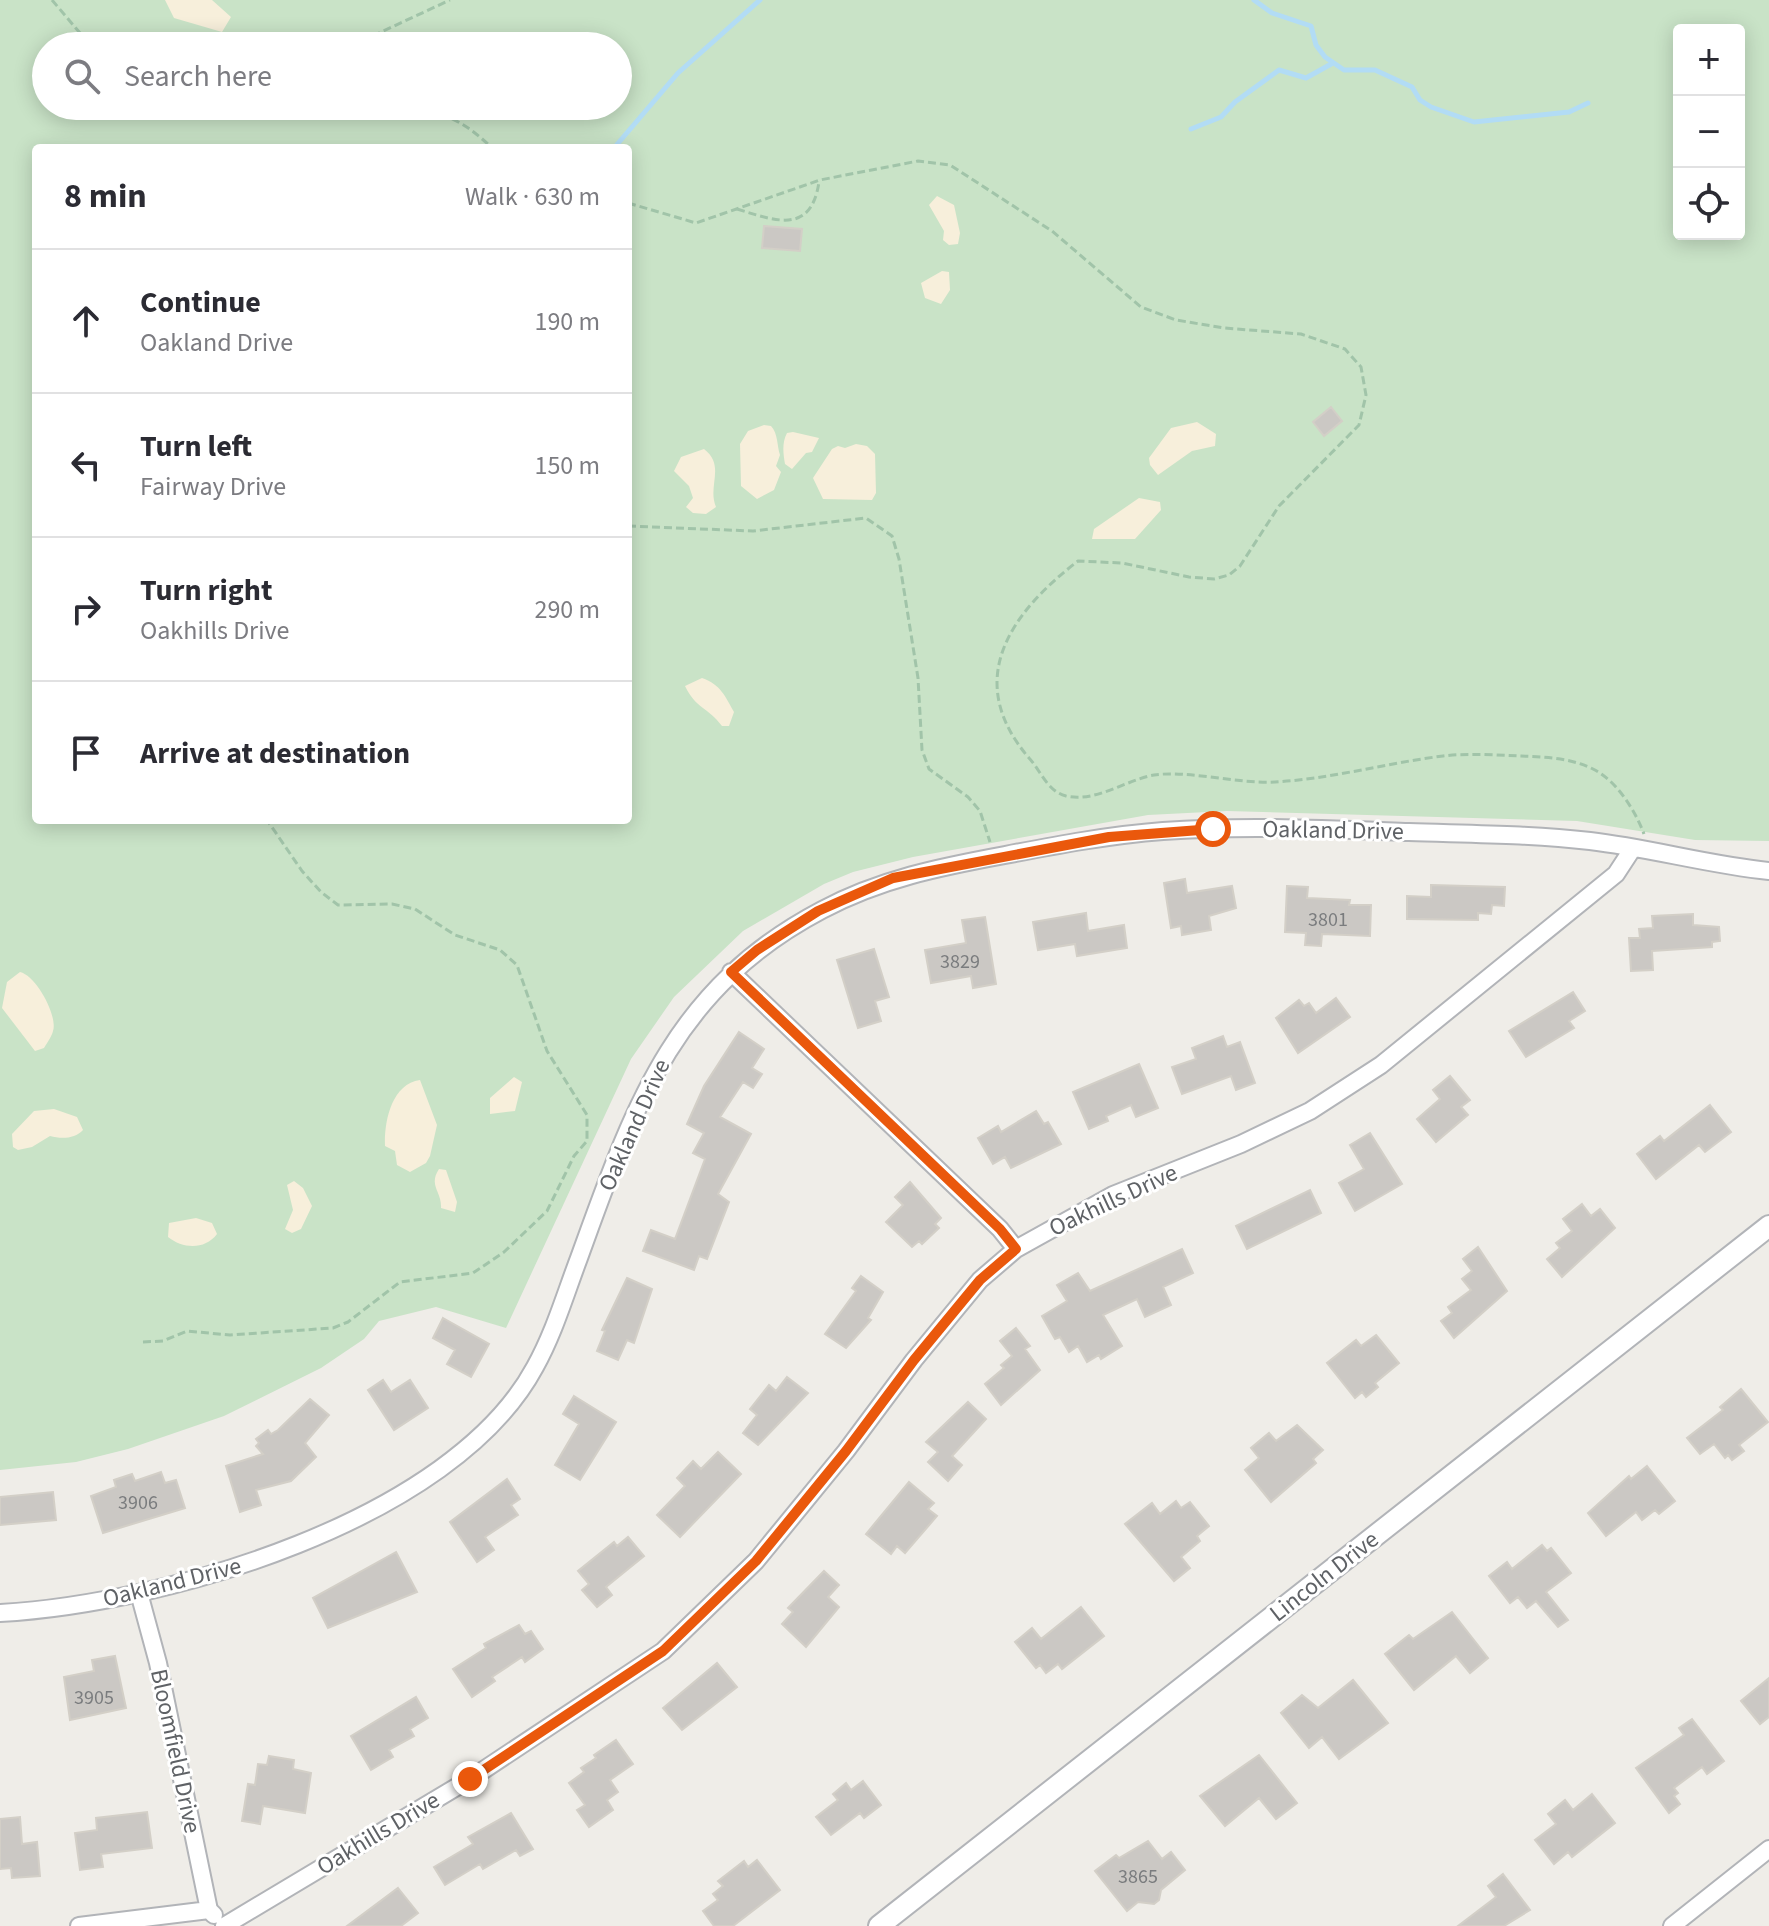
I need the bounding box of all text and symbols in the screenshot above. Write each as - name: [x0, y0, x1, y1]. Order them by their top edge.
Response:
- map controls: [1673, 24, 1745, 240]
- button: +: [1673, 24, 1745, 96]
- search box: [32, 32, 632, 120]
- icon: search: [60, 54, 104, 98]
- text: Search here: [124, 55, 272, 98]
- button: −: [1673, 96, 1745, 168]
- button: locate: [1673, 168, 1745, 240]
- text: 8 min: [64, 172, 147, 221]
- text: Walk · 630 m: [465, 178, 600, 215]
- text: Continue: [140, 281, 261, 324]
- icon: ahead: [64, 299, 108, 343]
- text: 190 m: [534, 303, 600, 340]
- text: Oakland Drive: [140, 324, 293, 361]
- text: Turn left: [140, 425, 252, 468]
- icon: left: [64, 443, 108, 487]
- text: 150 m: [534, 447, 600, 484]
- text: Fairway Drive: [140, 468, 286, 505]
- text: Turn right: [140, 569, 272, 612]
- icon: right: [64, 587, 108, 631]
- text: 290 m: [534, 591, 600, 628]
- text: Oakhills Drive: [140, 612, 289, 649]
- icon: arrive: [64, 731, 108, 775]
- text: Arrive at destination: [140, 732, 410, 775]
- route start: [1195, 811, 1231, 847]
- street label: Oakland Drive: [1262, 812, 1404, 849]
- house number: 3801: [1308, 906, 1348, 934]
- house number: 3829: [940, 948, 980, 976]
- street label: Oakland Drive: [590, 1053, 679, 1197]
- street label: Oakhills Drive: [1043, 1155, 1183, 1245]
- house number: 3906: [118, 1489, 158, 1517]
- street label: Lincoln Drive: [1262, 1523, 1386, 1630]
- street label: Oakland Drive: [99, 1548, 245, 1617]
- street label: Bloomfield Drive: [141, 1666, 210, 1837]
- house number: 3905: [74, 1684, 114, 1712]
- route end: [452, 1761, 488, 1797]
- street label: Oakhills Drive: [310, 1783, 446, 1884]
- house number: 3865: [1118, 1863, 1158, 1891]

